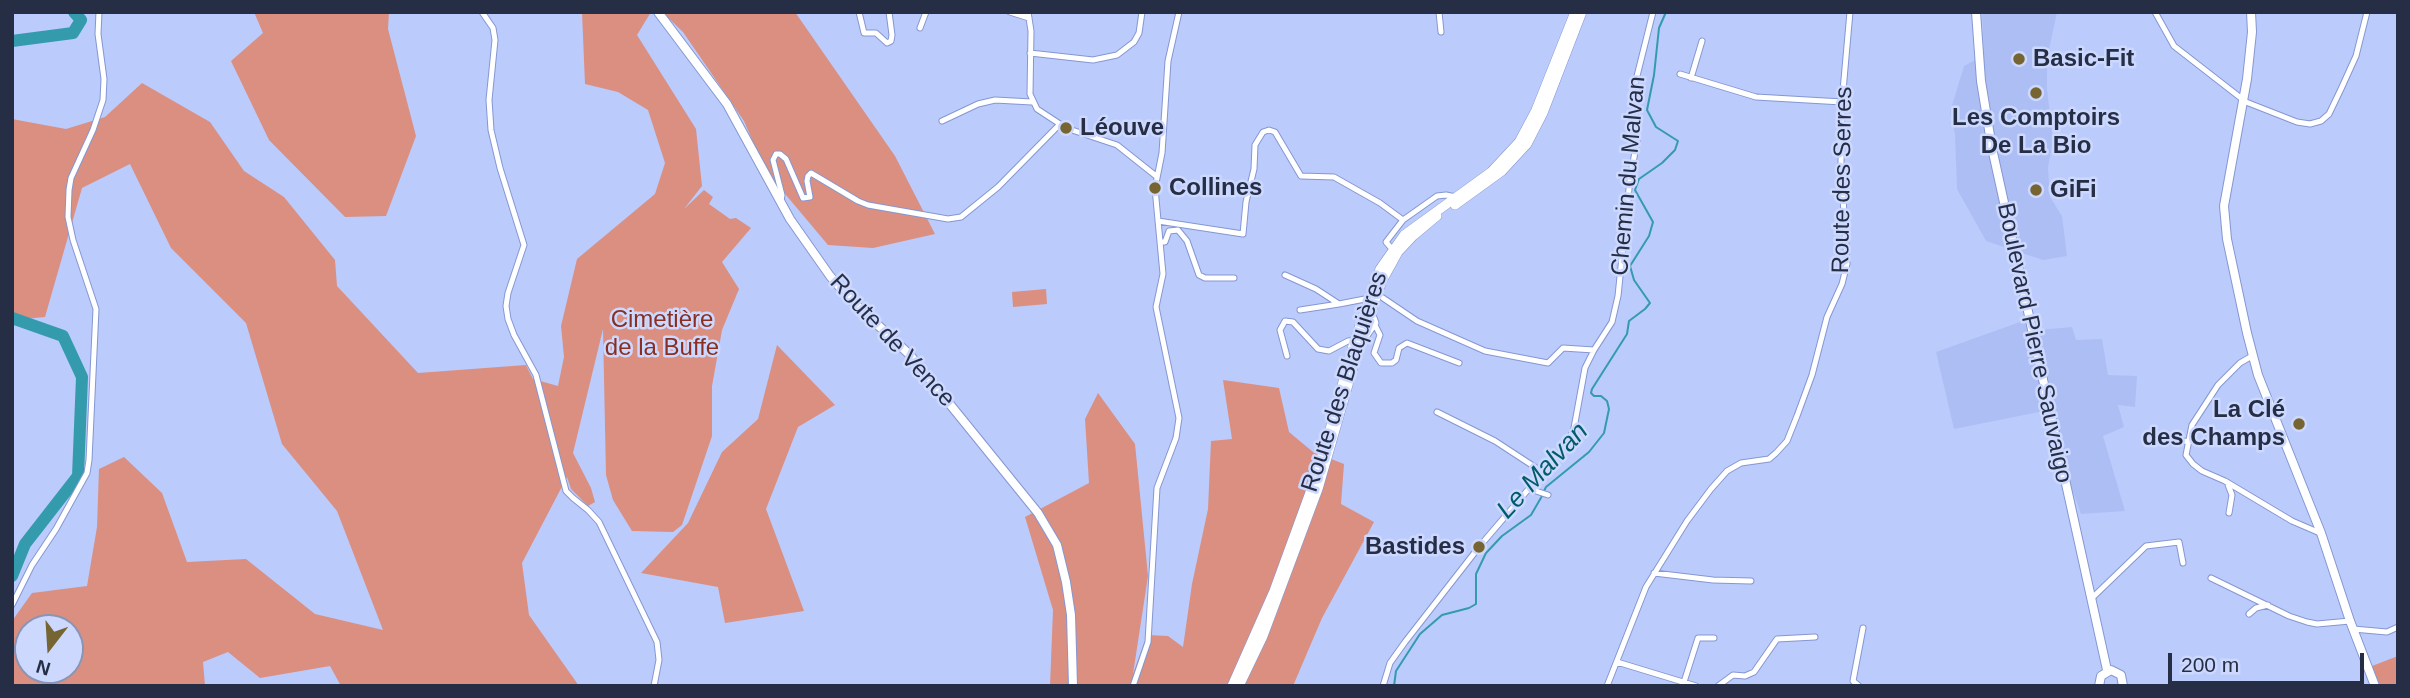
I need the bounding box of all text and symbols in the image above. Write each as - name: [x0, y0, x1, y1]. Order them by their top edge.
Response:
- place label: Basic-Fit: [2033, 45, 2134, 73]
- marker: Basic-Fit: [2011, 51, 2027, 67]
- street label: Chemin du Malvan: [1606, 75, 1652, 277]
- marker: Les Comptoirs De La Bio: [2028, 85, 2044, 101]
- street label: Route des Serres: [1827, 86, 1859, 274]
- place label: Les Comptoirs De La Bio: [1952, 104, 2120, 160]
- place label: Léouve: [1080, 114, 1164, 142]
- marker: Léouve: [1058, 120, 1074, 136]
- place label: Collines: [1169, 174, 1262, 202]
- place label: GiFi: [2050, 176, 2097, 204]
- marker: Collines: [1147, 180, 1163, 196]
- marker: GiFi: [2028, 182, 2044, 198]
- street label: Boulevard Pierre Sauvaigo: [1990, 200, 2078, 486]
- street label: Route des Blaquières: [1296, 268, 1394, 496]
- street label: Route de Vence: [823, 269, 961, 413]
- park label: Cimetière de la Buffe: [605, 306, 719, 362]
- place label: La Clé des Champs: [2142, 396, 2285, 452]
- water label: Le Malvan: [1491, 416, 1595, 526]
- marker: La Clé des Champs: [2291, 416, 2307, 432]
- place label: Bastides: [1365, 533, 1465, 561]
- marker: Bastides: [1471, 539, 1487, 555]
- north arrow: [14, 614, 84, 684]
- scale bar: [2172, 638, 2368, 682]
- text: 200 m: [2181, 653, 2239, 676]
- text: N: [34, 656, 53, 680]

